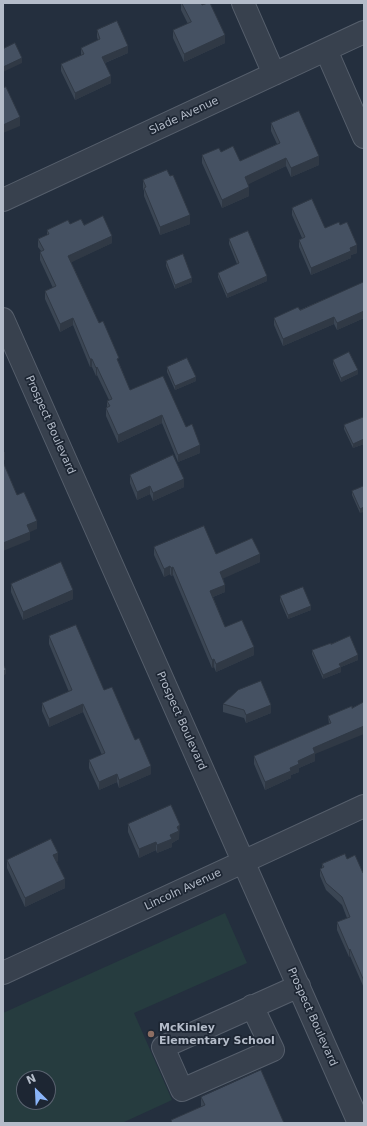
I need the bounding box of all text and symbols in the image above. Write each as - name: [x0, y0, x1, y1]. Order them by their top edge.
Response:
- street label: Slade Avenue: [147, 94, 221, 138]
- street label: Prospect Boulevard: [22, 374, 78, 476]
- street label: Prospect Boulevard: [153, 670, 209, 772]
- street label: Lincoln Avenue: [142, 866, 224, 914]
- street label: Prospect Boulevard: [284, 966, 340, 1068]
- place label: McKinley Elementary School: [159, 1021, 275, 1047]
- marker: McKinley Elementary School: [146, 1029, 156, 1039]
- north arrow: [16, 1070, 56, 1110]
- text: N: [24, 1072, 38, 1087]

